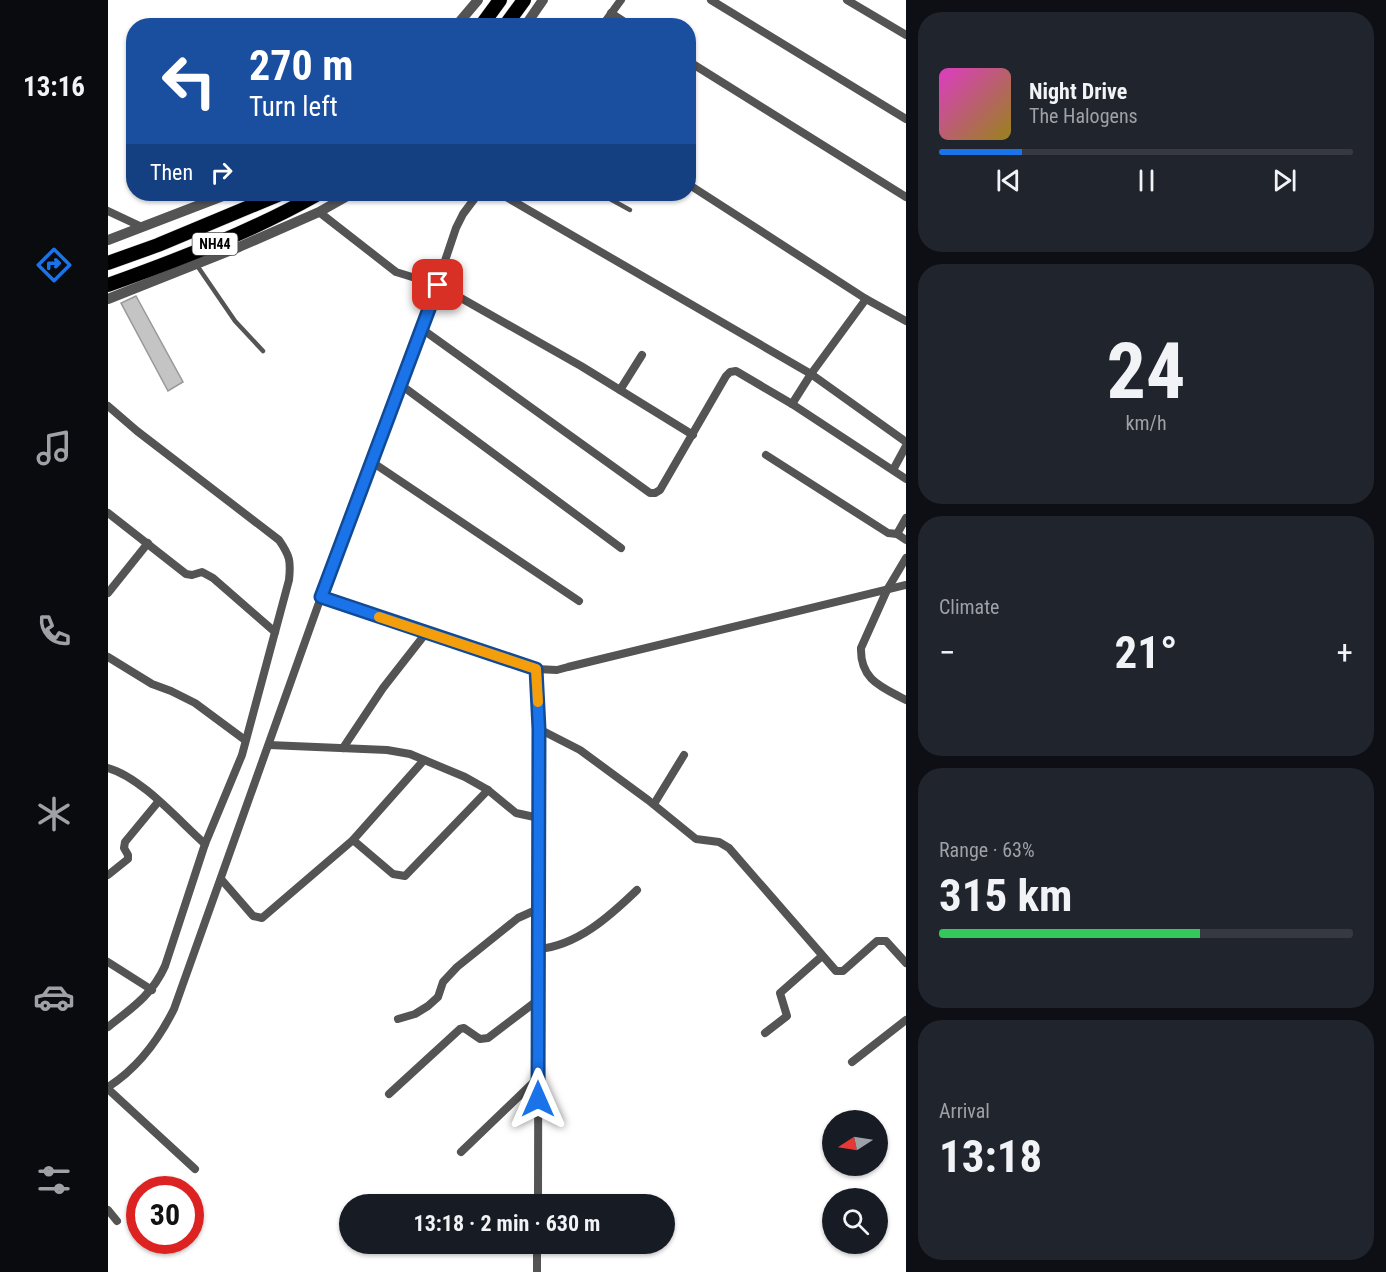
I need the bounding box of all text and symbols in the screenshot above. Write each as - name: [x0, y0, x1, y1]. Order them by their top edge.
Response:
- text: 270 m: [249, 41, 354, 90]
- icon: left: [150, 42, 228, 120]
- text: 13:16: [23, 71, 85, 103]
- text: Night Drive: [1029, 79, 1127, 104]
- text: Turn left: [249, 91, 338, 123]
- text: The Halogens: [1029, 104, 1138, 128]
- icon: right: [205, 156, 238, 189]
- text: Then: [150, 160, 193, 185]
- icon: previous: [992, 164, 1025, 197]
- icon: pause: [1130, 164, 1163, 197]
- icon: next: [1268, 164, 1301, 197]
- road number: NH44: [192, 233, 238, 255]
- icon: directions: [33, 244, 75, 286]
- pin: [412, 259, 463, 310]
- icon: arrive: [421, 268, 454, 301]
- text: 24: [1107, 326, 1185, 417]
- text: km/h: [1125, 411, 1167, 435]
- icon: music: [33, 427, 75, 469]
- text: Climate: [939, 595, 999, 619]
- icon: phone: [33, 610, 75, 652]
- text: 21°: [1115, 626, 1178, 679]
- text: −: [939, 633, 956, 672]
- text: +: [1337, 633, 1353, 672]
- icon: climate: [33, 793, 75, 835]
- text: Range · 63%: [939, 838, 1035, 862]
- text: 315 km: [939, 869, 1072, 922]
- icon: car: [33, 976, 75, 1018]
- position arrow: [506, 1067, 570, 1131]
- text: Arrival: [939, 1099, 990, 1123]
- north arrow: [822, 1110, 888, 1176]
- map controls: [822, 1110, 888, 1254]
- text: 13:18: [939, 1130, 1042, 1183]
- icon: filters: [33, 1159, 75, 1201]
- speed limit sign: 30: [126, 1176, 204, 1254]
- button: search: [822, 1188, 888, 1254]
- text: 13:18 · 2 min · 630 m: [414, 1211, 600, 1236]

